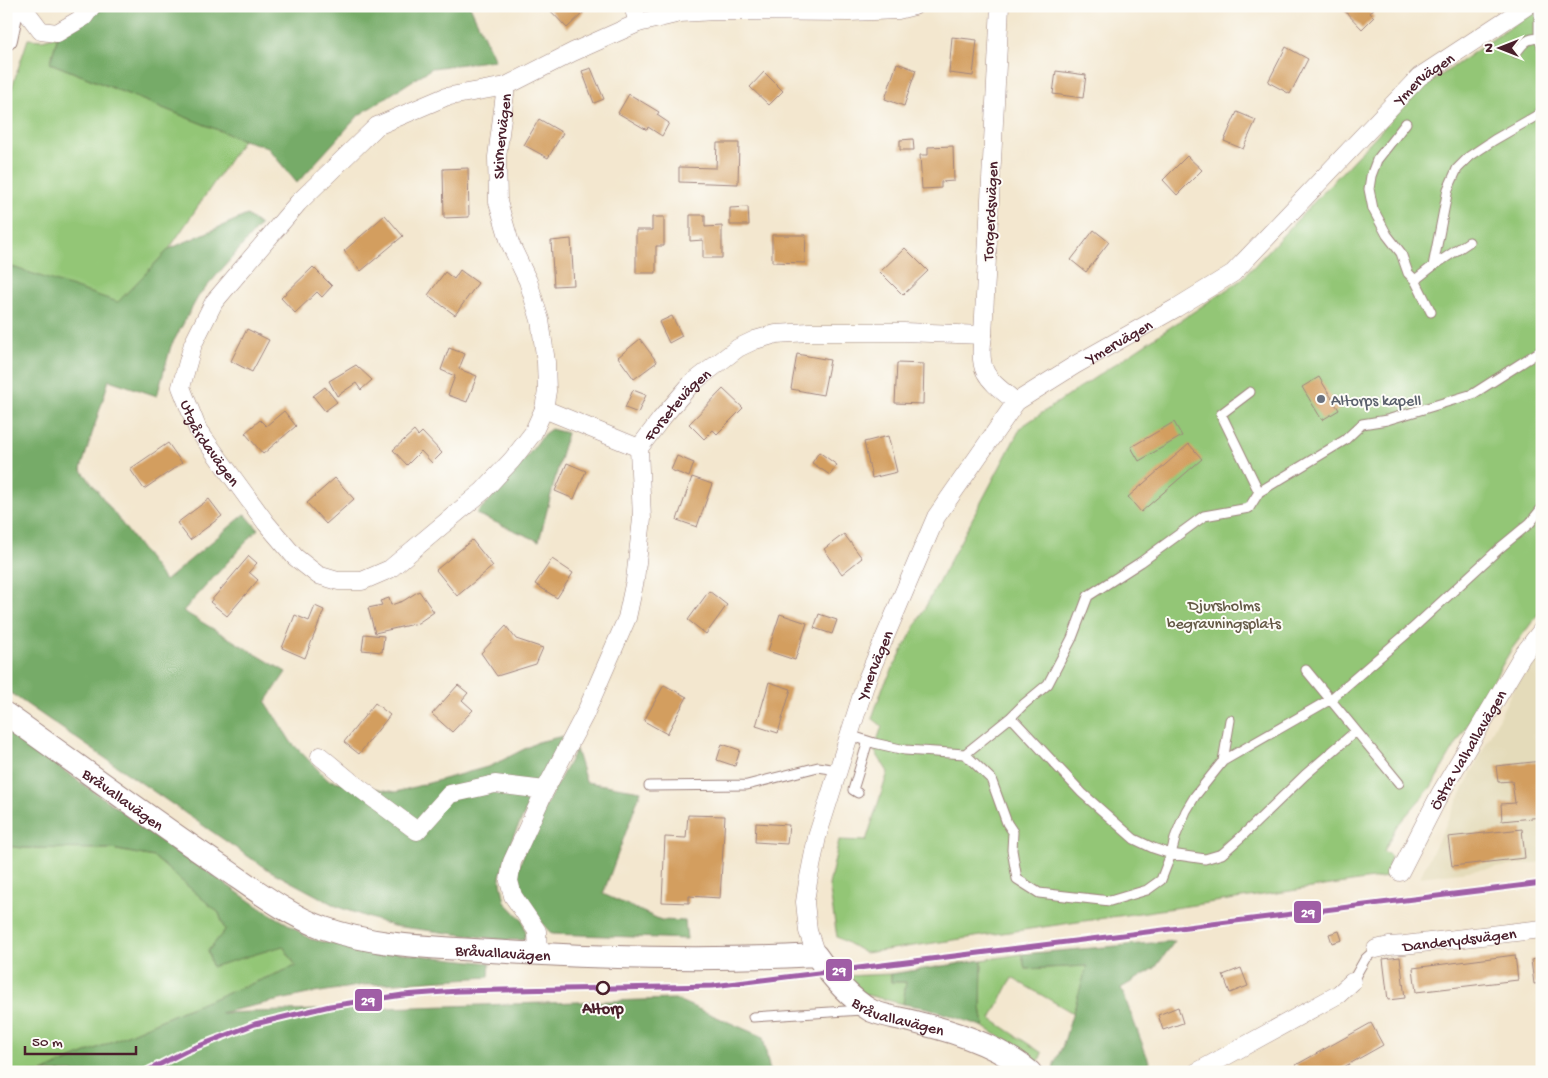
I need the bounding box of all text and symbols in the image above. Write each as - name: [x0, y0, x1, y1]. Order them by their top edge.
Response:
- north arrow: [1476, 22, 1526, 72]
- text: N: [1481, 43, 1498, 53]
- street label: Ymervägen: [1390, 50, 1460, 112]
- street label: Skirnervägen: [491, 92, 518, 179]
- street label: Torgerdsvägen: [980, 161, 1005, 262]
- street label: Ymervägen: [1082, 317, 1157, 371]
- street label: Forsetevägen: [641, 366, 716, 447]
- marker: Altorps kapell: [1315, 393, 1327, 405]
- place label: Altorps kapell: [1331, 393, 1421, 412]
- street label: Utgårdavägen: [174, 398, 242, 492]
- park label: Djursholms begravningsplats: [1167, 598, 1282, 635]
- street label: Ymervägen: [854, 628, 900, 705]
- street label: Östra Valhallavägen: [1427, 687, 1513, 814]
- street label: Bråvallavägen: [77, 765, 167, 837]
- line badge: 29: [1293, 900, 1322, 924]
- text: 29: [1301, 906, 1315, 923]
- street label: Danderydsvägen: [1401, 926, 1518, 958]
- street label: Bråvallavägen: [453, 943, 551, 967]
- line badge: 29: [825, 958, 853, 982]
- text: 29: [832, 964, 846, 981]
- marker: Altorp: [596, 981, 610, 995]
- line badge: 29: [354, 988, 383, 1012]
- text: 29: [361, 994, 375, 1011]
- street label: Bråvallavägen: [846, 994, 946, 1042]
- place label: Altorp: [581, 1001, 624, 1020]
- scale bar: [25, 1023, 136, 1055]
- text: 50 m: [32, 1034, 63, 1052]

